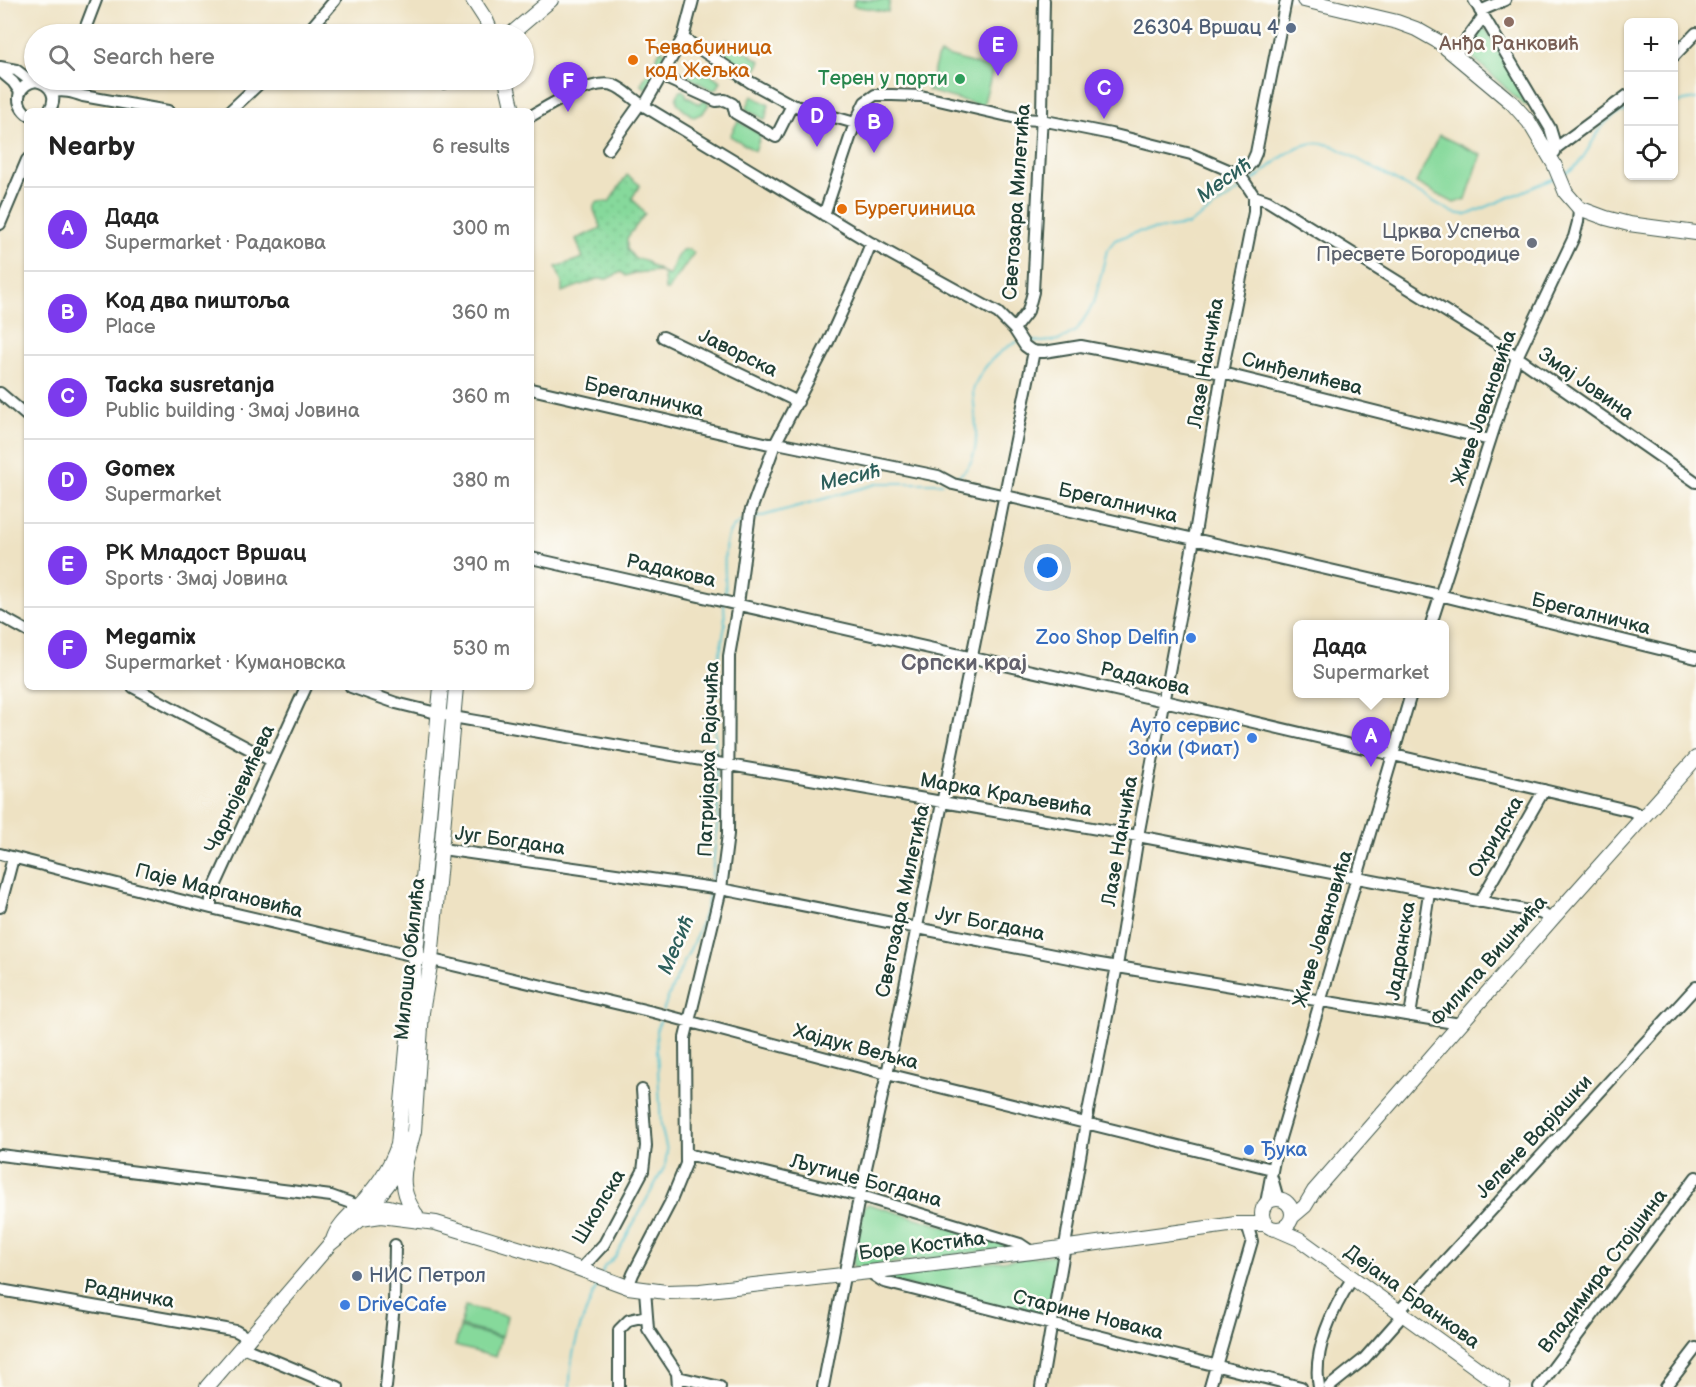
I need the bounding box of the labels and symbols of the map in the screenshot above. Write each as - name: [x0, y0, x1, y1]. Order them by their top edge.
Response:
- marker: Анђа Ранковић: [1502, 15, 1516, 29]
- place label: 26304 Вршац 4: [1133, 16, 1279, 40]
- marker: 26304 Вршац 4: [1284, 21, 1298, 35]
- pin: E: [978, 26, 1018, 76]
- place label: Анђа Ранковић: [1438, 32, 1579, 56]
- place label: Ћевабџиница код Жељка: [645, 36, 772, 83]
- marker: Ћевабџиница код Жељка: [626, 53, 640, 67]
- pin: F: [548, 63, 588, 112]
- place label: Терен у порти: [818, 67, 948, 91]
- pin: C: [1084, 70, 1124, 119]
- marker: Терен у порти: [953, 72, 967, 86]
- pin: D: [798, 98, 836, 147]
- street label: Светозара Милетића: [998, 103, 1036, 301]
- pin: B: [854, 104, 894, 153]
- water label: Месић: [1192, 152, 1256, 208]
- place label: Бурегџиница: [854, 197, 976, 221]
- marker: Бурегџиница: [835, 202, 849, 216]
- place label: Црква Успења Пресвете Богородице: [1316, 220, 1520, 267]
- marker: Црква Успења Пресвете Богородице: [1525, 236, 1539, 250]
- street label: Лазе Нанчића: [1183, 296, 1229, 431]
- street label: Јаворска: [694, 323, 782, 383]
- street label: Живе Јовановића: [1446, 327, 1522, 489]
- street label: Змај Јовина: [1534, 342, 1639, 426]
- street label: Синђелићева: [1239, 347, 1365, 401]
- street label: Брегалничка: [582, 372, 706, 422]
- water label: Месић: [817, 458, 883, 496]
- street label: Брегалничка: [1056, 478, 1180, 528]
- street label: Радакова: [624, 549, 718, 593]
- your location: [1033, 553, 1062, 582]
- street label: Брегалничка: [1529, 588, 1653, 640]
- place label: Zoo Shop Delfin: [1035, 626, 1179, 650]
- marker: Zoo Shop Delfin: [1184, 631, 1198, 645]
- district label: Српски крај: [901, 650, 1027, 677]
- street label: Радакова: [1098, 657, 1192, 701]
- street label: Патријарха Рајачића: [694, 660, 724, 857]
- place label: Ауто сервис Зоки (Фиат): [1128, 714, 1240, 761]
- pin: A: [1352, 718, 1390, 767]
- street label: Чарнојевићева: [200, 721, 280, 857]
- marker: Ауто сервис Зоки (Фиат): [1245, 731, 1259, 745]
- street label: Марка Краљевића: [918, 768, 1094, 822]
- street label: Лазе Нанчића: [1097, 774, 1143, 909]
- street label: Охридска: [1463, 792, 1529, 882]
- street label: Светозара Милетића: [871, 802, 935, 1000]
- street label: Југ Богдана: [453, 821, 567, 861]
- street label: Живе Јовановића: [1288, 847, 1358, 1010]
- street label: Паје Маргановића: [133, 859, 306, 923]
- street label: Милоша Обилића: [390, 876, 430, 1041]
- street label: Филипа Вишњића: [1426, 890, 1553, 1031]
- street label: Јадранска: [1381, 900, 1421, 1002]
- street label: Југ Богдана: [933, 902, 1047, 946]
- water label: Месић: [652, 912, 700, 978]
- street label: Хајдук Вељка: [791, 1019, 921, 1075]
- street label: Јелене Варјашки: [1471, 1070, 1597, 1204]
- place label: Ђука: [1261, 1138, 1307, 1162]
- marker: Ђука: [1242, 1143, 1256, 1157]
- street label: Љутице Богдана: [787, 1149, 945, 1213]
- street label: Школска: [567, 1165, 631, 1249]
- street label: Владимира Стојшина: [1533, 1184, 1673, 1358]
- street label: Боре Костића: [857, 1226, 987, 1266]
- street label: Дејана Бранкова: [1340, 1240, 1485, 1354]
- place label: НИС Петрол: [369, 1264, 486, 1288]
- marker: НИС Петрол: [350, 1269, 364, 1283]
- street label: Радничка: [82, 1274, 176, 1314]
- street label: Старине Новака: [1010, 1285, 1166, 1345]
- place label: DriveCafe: [357, 1293, 447, 1317]
- marker: DriveCafe: [338, 1298, 352, 1312]

